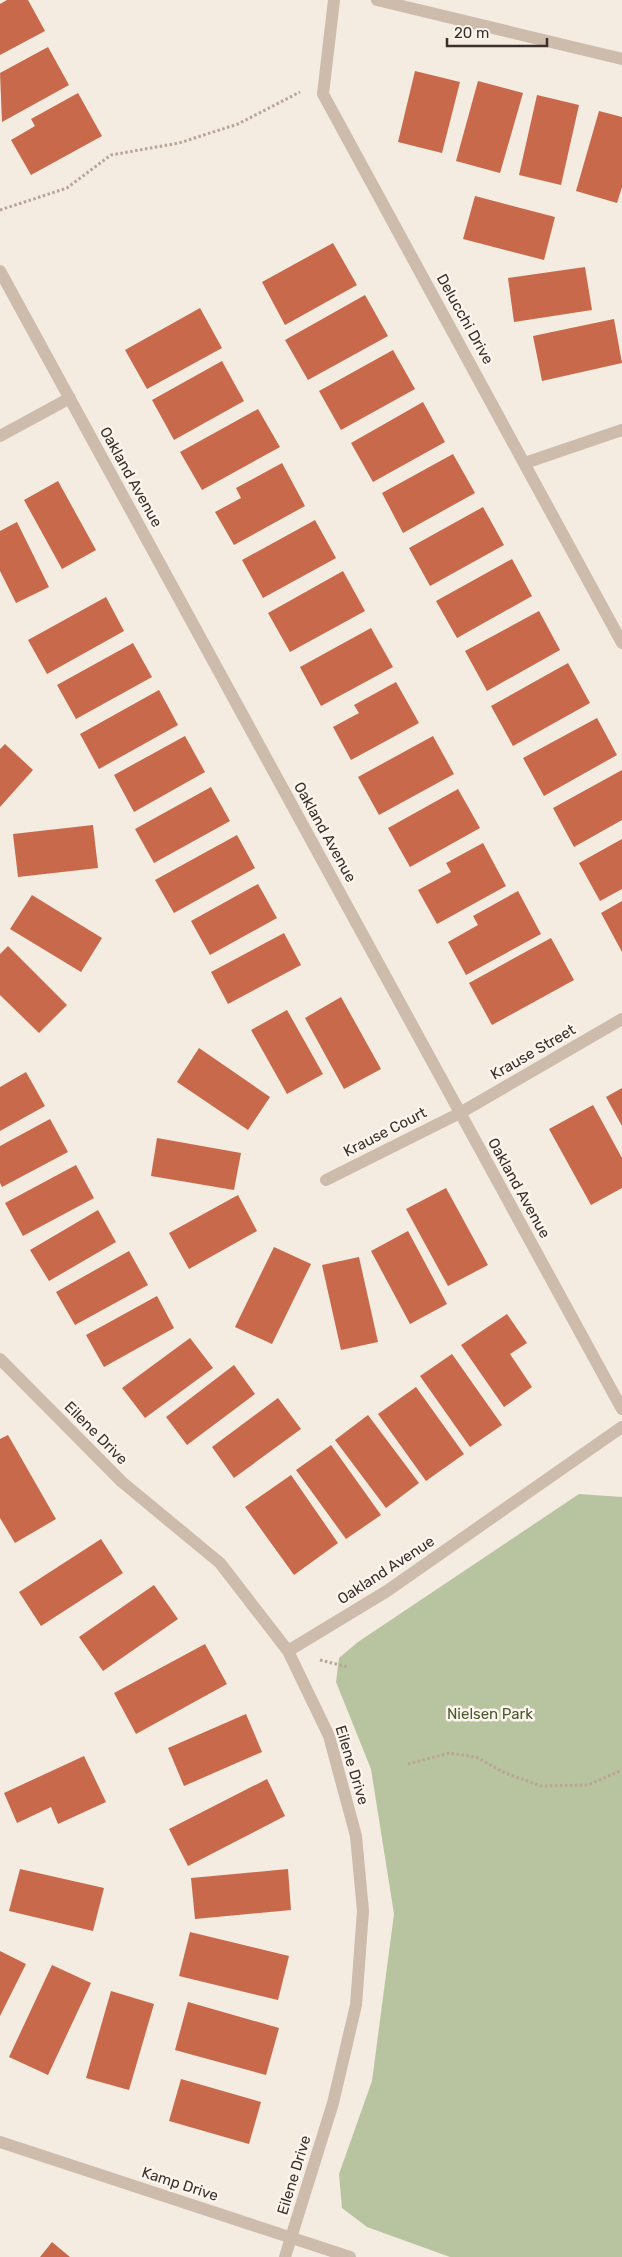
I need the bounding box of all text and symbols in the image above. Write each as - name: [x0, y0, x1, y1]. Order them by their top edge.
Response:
- scale bar: [447, 15, 547, 47]
- text: 20 m: [454, 24, 489, 42]
- street label: Delucchi Drive: [433, 271, 497, 367]
- street label: Oakland Avenue: [96, 424, 166, 530]
- street label: Oakland Avenue: [290, 779, 360, 885]
- street label: Krause Street: [487, 1020, 579, 1084]
- street label: Krause Court: [340, 1103, 430, 1161]
- street label: Oakland Avenue: [484, 1135, 554, 1241]
- street label: Eilene Drive: [61, 1398, 131, 1468]
- street label: Oakland Avenue: [334, 1532, 438, 1608]
- park label: Nielsen Park: [447, 1705, 533, 1723]
- street label: Eilene Drive: [331, 1723, 373, 1807]
- street label: Eilene Drive: [273, 2133, 315, 2217]
- street label: Kamp Drive: [140, 2163, 220, 2205]

